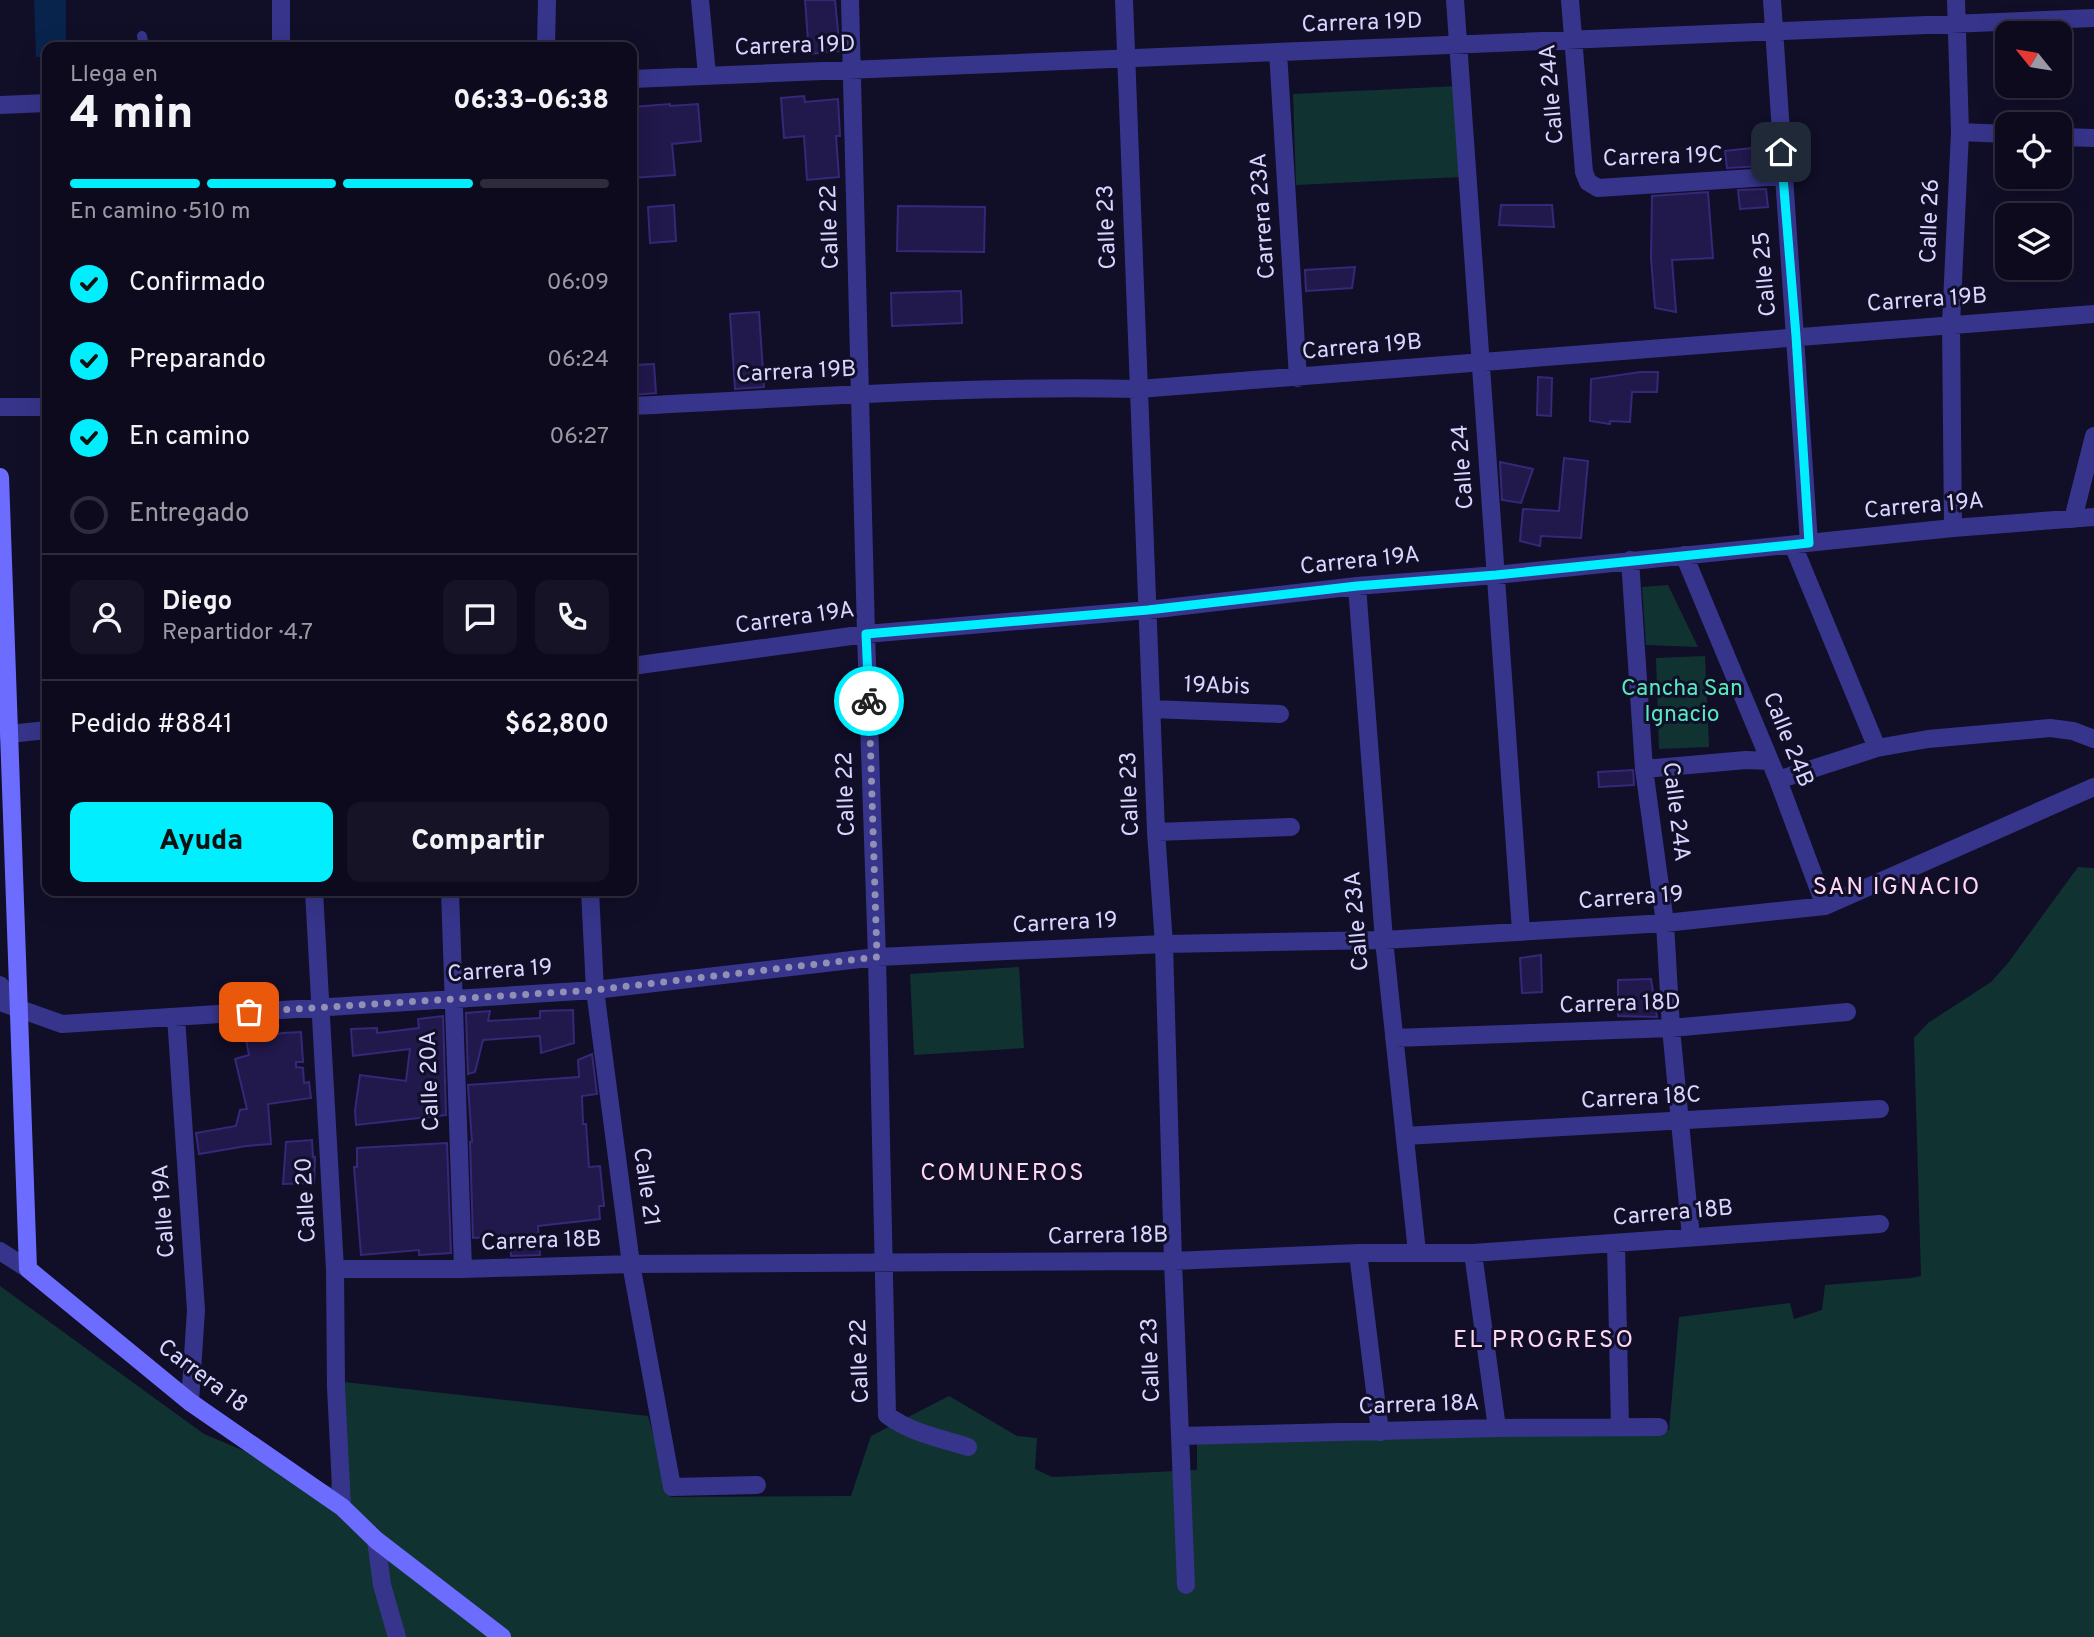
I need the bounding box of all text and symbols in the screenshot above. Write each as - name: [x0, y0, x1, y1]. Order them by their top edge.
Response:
- street label: Carrera 19D: [1301, 7, 1423, 41]
- north arrow: [1995, 21, 2072, 98]
- map controls: [1995, 21, 2072, 280]
- street label: Carrera 19D: [734, 30, 856, 64]
- street label: Calle 24A: [1534, 43, 1572, 145]
- text: Llega en: [70, 61, 158, 90]
- text: 06:33–06:38: [453, 85, 609, 118]
- text: 4 min: [70, 86, 194, 145]
- button: locate: [1995, 112, 2072, 189]
- pin: [1751, 122, 1811, 182]
- icon: home: [1762, 133, 1800, 171]
- street label: Carrera 19C: [1602, 141, 1724, 175]
- street label: Carrera 23A: [1245, 152, 1283, 280]
- street label: Calle 26: [1915, 178, 1947, 264]
- street label: Calle 22: [815, 184, 847, 270]
- street label: Calle 23: [1092, 184, 1124, 270]
- text: En camino · 510 m: [70, 198, 250, 227]
- button: layers: [1995, 203, 2072, 280]
- street label: Calle 25: [1748, 230, 1784, 318]
- icon: check: [70, 265, 108, 303]
- text: Confirmado: [129, 267, 266, 300]
- text: 06:09: [547, 269, 609, 298]
- street label: Carrera 19B: [1866, 282, 1988, 320]
- street label: Carrera 19B: [1301, 328, 1423, 368]
- icon: check: [70, 342, 108, 380]
- text: Preparando: [129, 344, 266, 377]
- text: 06:24: [547, 346, 609, 375]
- street label: Carrera 19B: [735, 355, 857, 391]
- icon: check: [70, 419, 108, 457]
- text: En camino: [129, 421, 250, 454]
- text: 06:27: [549, 423, 609, 452]
- street label: Calle 24: [1447, 424, 1481, 510]
- street label: Carrera 19A: [1863, 487, 1985, 527]
- text: Entregado: [129, 498, 249, 531]
- street label: Carrera 19A: [1299, 541, 1421, 583]
- button: person: [70, 580, 144, 654]
- button: chat: [443, 580, 517, 654]
- button: phone: [535, 580, 609, 654]
- text: Diego: [162, 586, 232, 619]
- street label: Carrera 19A: [734, 596, 856, 642]
- text: Repartidor · 4.7: [162, 619, 313, 648]
- courier: [834, 666, 904, 736]
- street label: 19Abis: [1183, 671, 1251, 703]
- park label: Cancha San Ignacio: [1621, 675, 1743, 730]
- icon: bike: [850, 682, 888, 720]
- street label: Calle 24B: [1755, 688, 1819, 792]
- text: Pedido #8841: [70, 709, 233, 742]
- text: $62,800: [505, 709, 609, 742]
- street label: Calle 22: [831, 751, 863, 837]
- street label: Calle 23: [1115, 751, 1147, 837]
- street label: Calle 24A: [1655, 761, 1695, 863]
- button: Ayuda: [70, 802, 333, 882]
- button: Compartir: [347, 802, 609, 882]
- street label: Calle 23A: [1339, 870, 1377, 972]
- district label: SAN IGNACIO: [1813, 873, 1981, 903]
- street label: Carrera 19: [1577, 881, 1685, 917]
- street label: Carrera 19: [1012, 907, 1118, 941]
- street label: Carrera 19: [446, 954, 554, 990]
- pin: [219, 982, 279, 1042]
- street label: Carrera 18D: [1559, 988, 1681, 1022]
- icon: bag: [230, 993, 268, 1031]
- street label: Calle 20A: [415, 1030, 447, 1132]
- street label: Carrera 18C: [1580, 1081, 1702, 1117]
- street label: Calle 21: [625, 1146, 665, 1228]
- street label: Calle 20: [290, 1156, 324, 1244]
- district label: COMUNEROS: [920, 1159, 1086, 1189]
- street label: Calle 19A: [147, 1163, 183, 1259]
- street label: Carrera 18B: [1612, 1194, 1734, 1234]
- street label: Carrera 18B: [1047, 1221, 1169, 1253]
- street label: Carrera 18B: [480, 1225, 602, 1259]
- street label: Calle 23: [1136, 1317, 1168, 1403]
- street label: Calle 22: [845, 1318, 877, 1404]
- district label: EL PROGRESO: [1453, 1326, 1635, 1356]
- street label: Carrera 18: [151, 1334, 253, 1420]
- street label: Carrera 18A: [1358, 1389, 1480, 1423]

